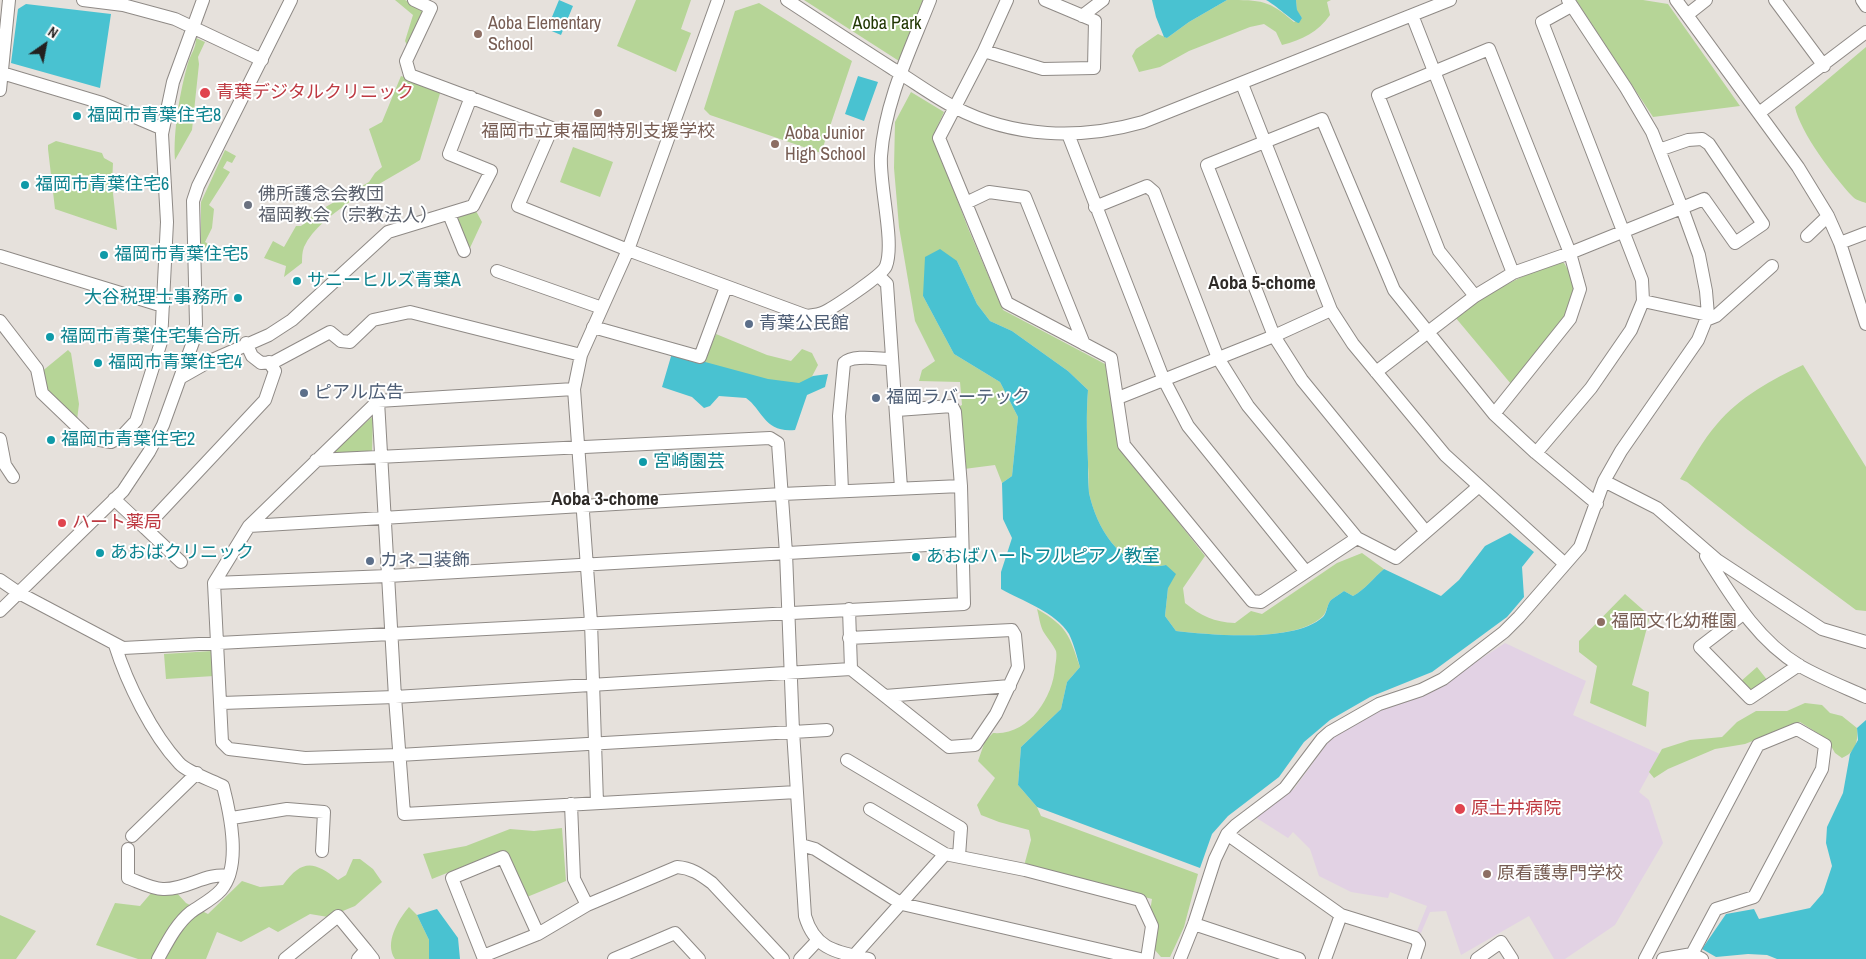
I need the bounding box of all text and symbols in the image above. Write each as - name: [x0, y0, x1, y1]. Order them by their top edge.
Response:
- place label: Aoba Elementary School: [488, 13, 601, 56]
- park label: Aoba Park: [853, 13, 921, 35]
- north arrow: [20, 20, 70, 70]
- text: N: [45, 23, 62, 42]
- marker: Aoba Elementary School: [472, 28, 484, 40]
- place label: 青葉デジタルクリニック: [216, 82, 414, 104]
- marker: 青葉デジタルクリニック: [198, 86, 212, 100]
- place label: 福岡市青葉住宅8: [87, 105, 221, 127]
- marker: 福岡市立東福岡特別支援学校: [592, 107, 604, 119]
- marker: 福岡市青葉住宅8: [71, 110, 83, 122]
- place label: 福岡市立東福岡特別支援学校: [481, 121, 715, 143]
- place label: Aoba Junior High School: [785, 123, 865, 166]
- marker: Aoba Junior High School: [769, 138, 781, 150]
- place label: 福岡市青葉住宅6: [35, 174, 169, 196]
- marker: 福岡市青葉住宅6: [19, 179, 31, 191]
- place label: 佛所護念会教団 福岡教会（宗教法人）: [258, 184, 438, 226]
- marker: 佛所護念会教団 福岡教会（宗教法人）: [242, 199, 254, 211]
- place label: 福岡市青葉住宅5: [114, 244, 248, 266]
- marker: 福岡市青葉住宅5: [98, 249, 110, 261]
- place label: サニーヒルズ青葉A: [307, 270, 461, 292]
- district label: Aoba 5-chome: [1208, 273, 1316, 295]
- marker: サニーヒルズ青葉A: [291, 275, 303, 287]
- place label: 大谷税理士事務所: [84, 287, 228, 309]
- marker: 大谷税理士事務所: [232, 292, 244, 304]
- place label: 青葉公民館: [759, 313, 849, 335]
- marker: 青葉公民館: [743, 318, 755, 330]
- place label: 福岡市青葉住宅集合所: [60, 326, 240, 348]
- marker: 福岡市青葉住宅集合所: [44, 331, 56, 343]
- place label: 福岡市青葉住宅4: [108, 352, 242, 374]
- marker: 福岡市青葉住宅4: [92, 357, 104, 369]
- place label: ピアル広告: [314, 382, 404, 404]
- marker: ピアル広告: [298, 387, 310, 399]
- place label: 福岡ラバーテック: [886, 387, 1030, 409]
- marker: 福岡ラバーテック: [870, 392, 882, 404]
- place label: 福岡市青葉住宅2: [61, 429, 195, 451]
- marker: 福岡市青葉住宅2: [45, 434, 57, 446]
- place label: 宮崎園芸: [653, 451, 725, 473]
- marker: 宮崎園芸: [637, 456, 649, 468]
- district label: Aoba 3-chome: [551, 489, 659, 511]
- place label: ハート薬局: [72, 512, 162, 534]
- marker: ハート薬局: [56, 517, 68, 529]
- place label: あおばクリニック: [110, 542, 254, 564]
- place label: あおばハートフルピアノ教室: [926, 546, 1160, 568]
- marker: あおばクリニック: [94, 547, 106, 559]
- place label: カネコ装飾: [380, 550, 470, 572]
- marker: あおばハートフルピアノ教室: [910, 551, 922, 563]
- marker: カネコ装飾: [364, 555, 376, 567]
- place label: 福岡文化幼稚園: [1611, 611, 1737, 633]
- marker: 福岡文化幼稚園: [1595, 616, 1607, 628]
- place label: 原土井病院: [1471, 798, 1561, 820]
- marker: 原土井病院: [1453, 802, 1467, 816]
- place label: 原看護専門学校: [1497, 863, 1623, 885]
- marker: 原看護専門学校: [1481, 868, 1493, 880]

